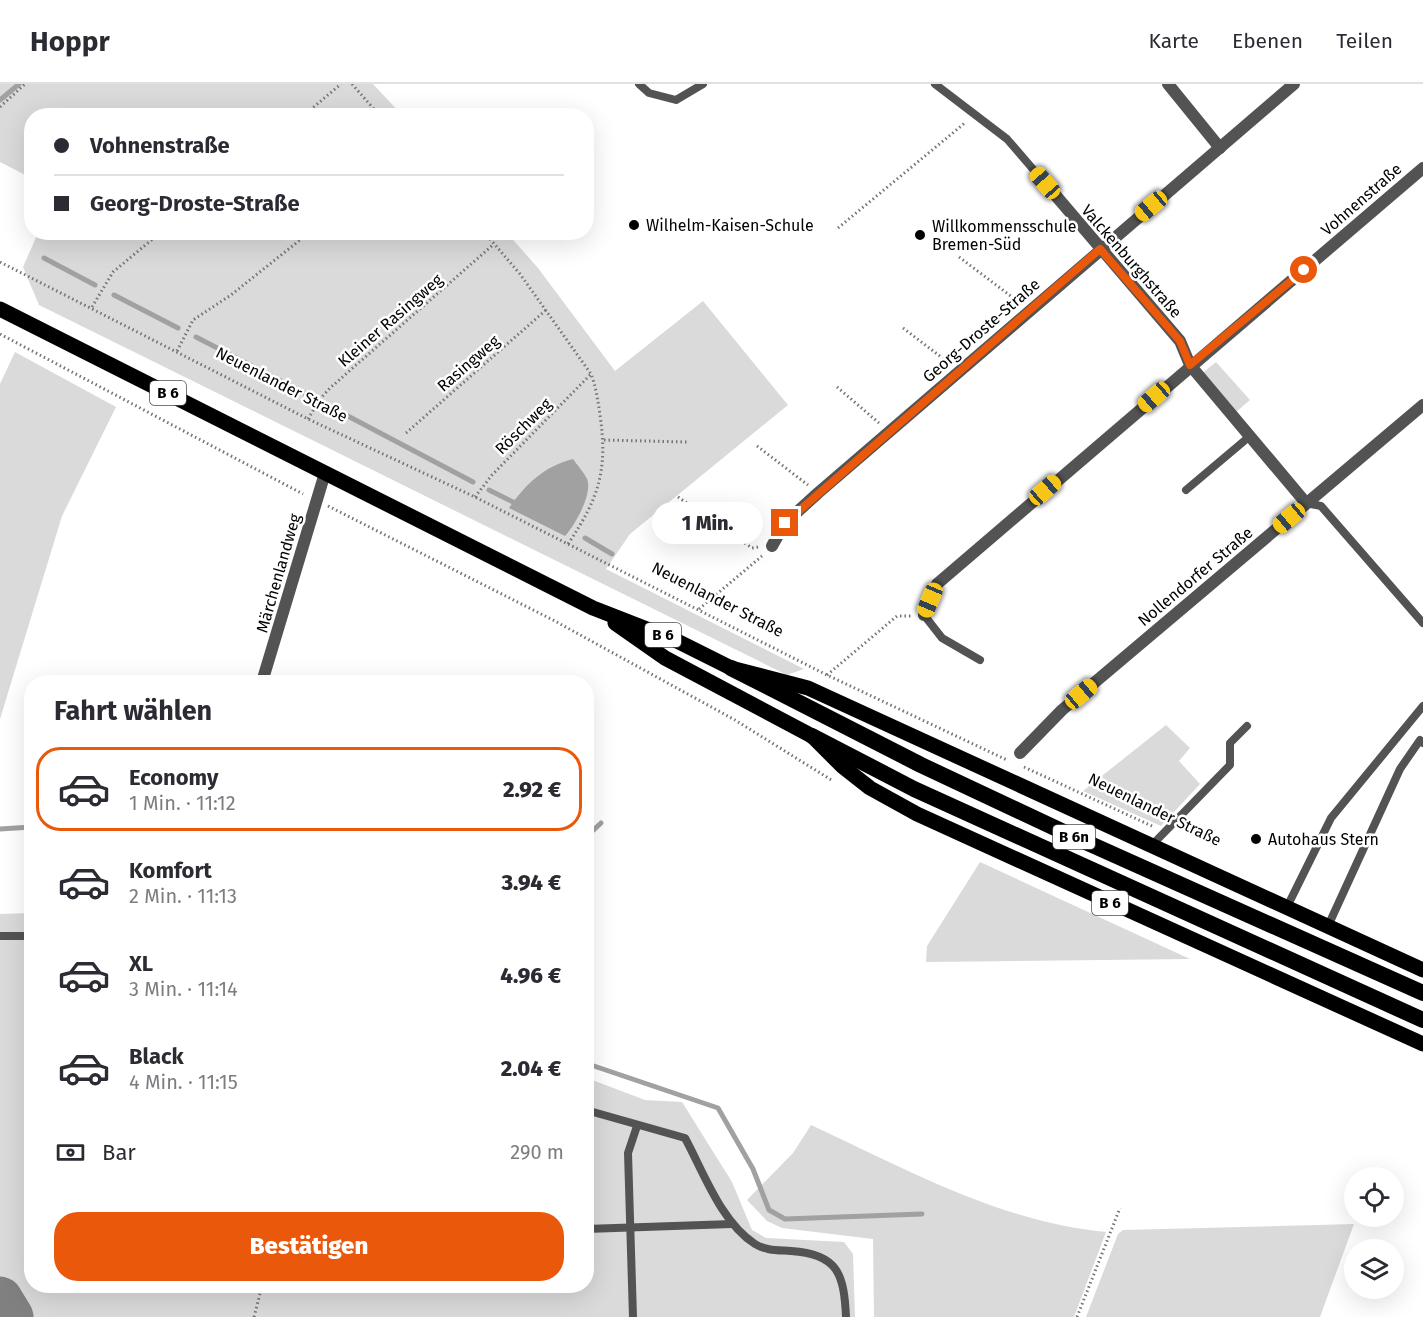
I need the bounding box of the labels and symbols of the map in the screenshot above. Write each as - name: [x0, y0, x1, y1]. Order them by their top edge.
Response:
- street label: Vohnenstraße: [1317, 159, 1405, 240]
- car: [1026, 164, 1064, 202]
- car: [1131, 188, 1171, 224]
- street label: Valckenburghstraße: [1077, 201, 1186, 322]
- place label: Wilhelm-Kaisen-Schule: [646, 216, 814, 235]
- place label: Willkommensschule Bremen-Süd: [932, 217, 1076, 254]
- marker: Wilhelm-Kaisen-Schule: [627, 218, 641, 232]
- marker: Willkommensschule Bremen-Süd: [913, 228, 927, 242]
- route start: [1290, 256, 1317, 283]
- street label: Kleiner Rasingweg: [334, 269, 447, 371]
- street label: Georg-Droste-Straße: [919, 274, 1044, 386]
- street label: Rasingweg: [433, 331, 504, 396]
- street label: Neuenlander Straße: [213, 343, 351, 426]
- car: [1135, 378, 1173, 416]
- road number: B 6: [150, 381, 186, 405]
- street label: Röschweg: [491, 394, 556, 458]
- car: [1026, 471, 1064, 509]
- car: [1269, 500, 1309, 536]
- callout: 1 Min.: [653, 502, 764, 544]
- route end: [771, 509, 798, 536]
- street label: Märchenlandweg: [252, 511, 305, 635]
- street label: Nollendorfer Straße: [1134, 523, 1257, 630]
- street label: Neuenlander Straße: [649, 558, 787, 641]
- car: [915, 580, 945, 620]
- road number: B 6: [645, 623, 681, 647]
- car: [1061, 676, 1101, 712]
- street label: Neuenlander Straße: [1085, 769, 1224, 850]
- road number: B 6n: [1053, 825, 1095, 849]
- place label: Autohaus Stern: [1268, 830, 1379, 849]
- marker: Autohaus Stern: [1249, 832, 1263, 846]
- road number: B 6: [1092, 891, 1128, 915]

